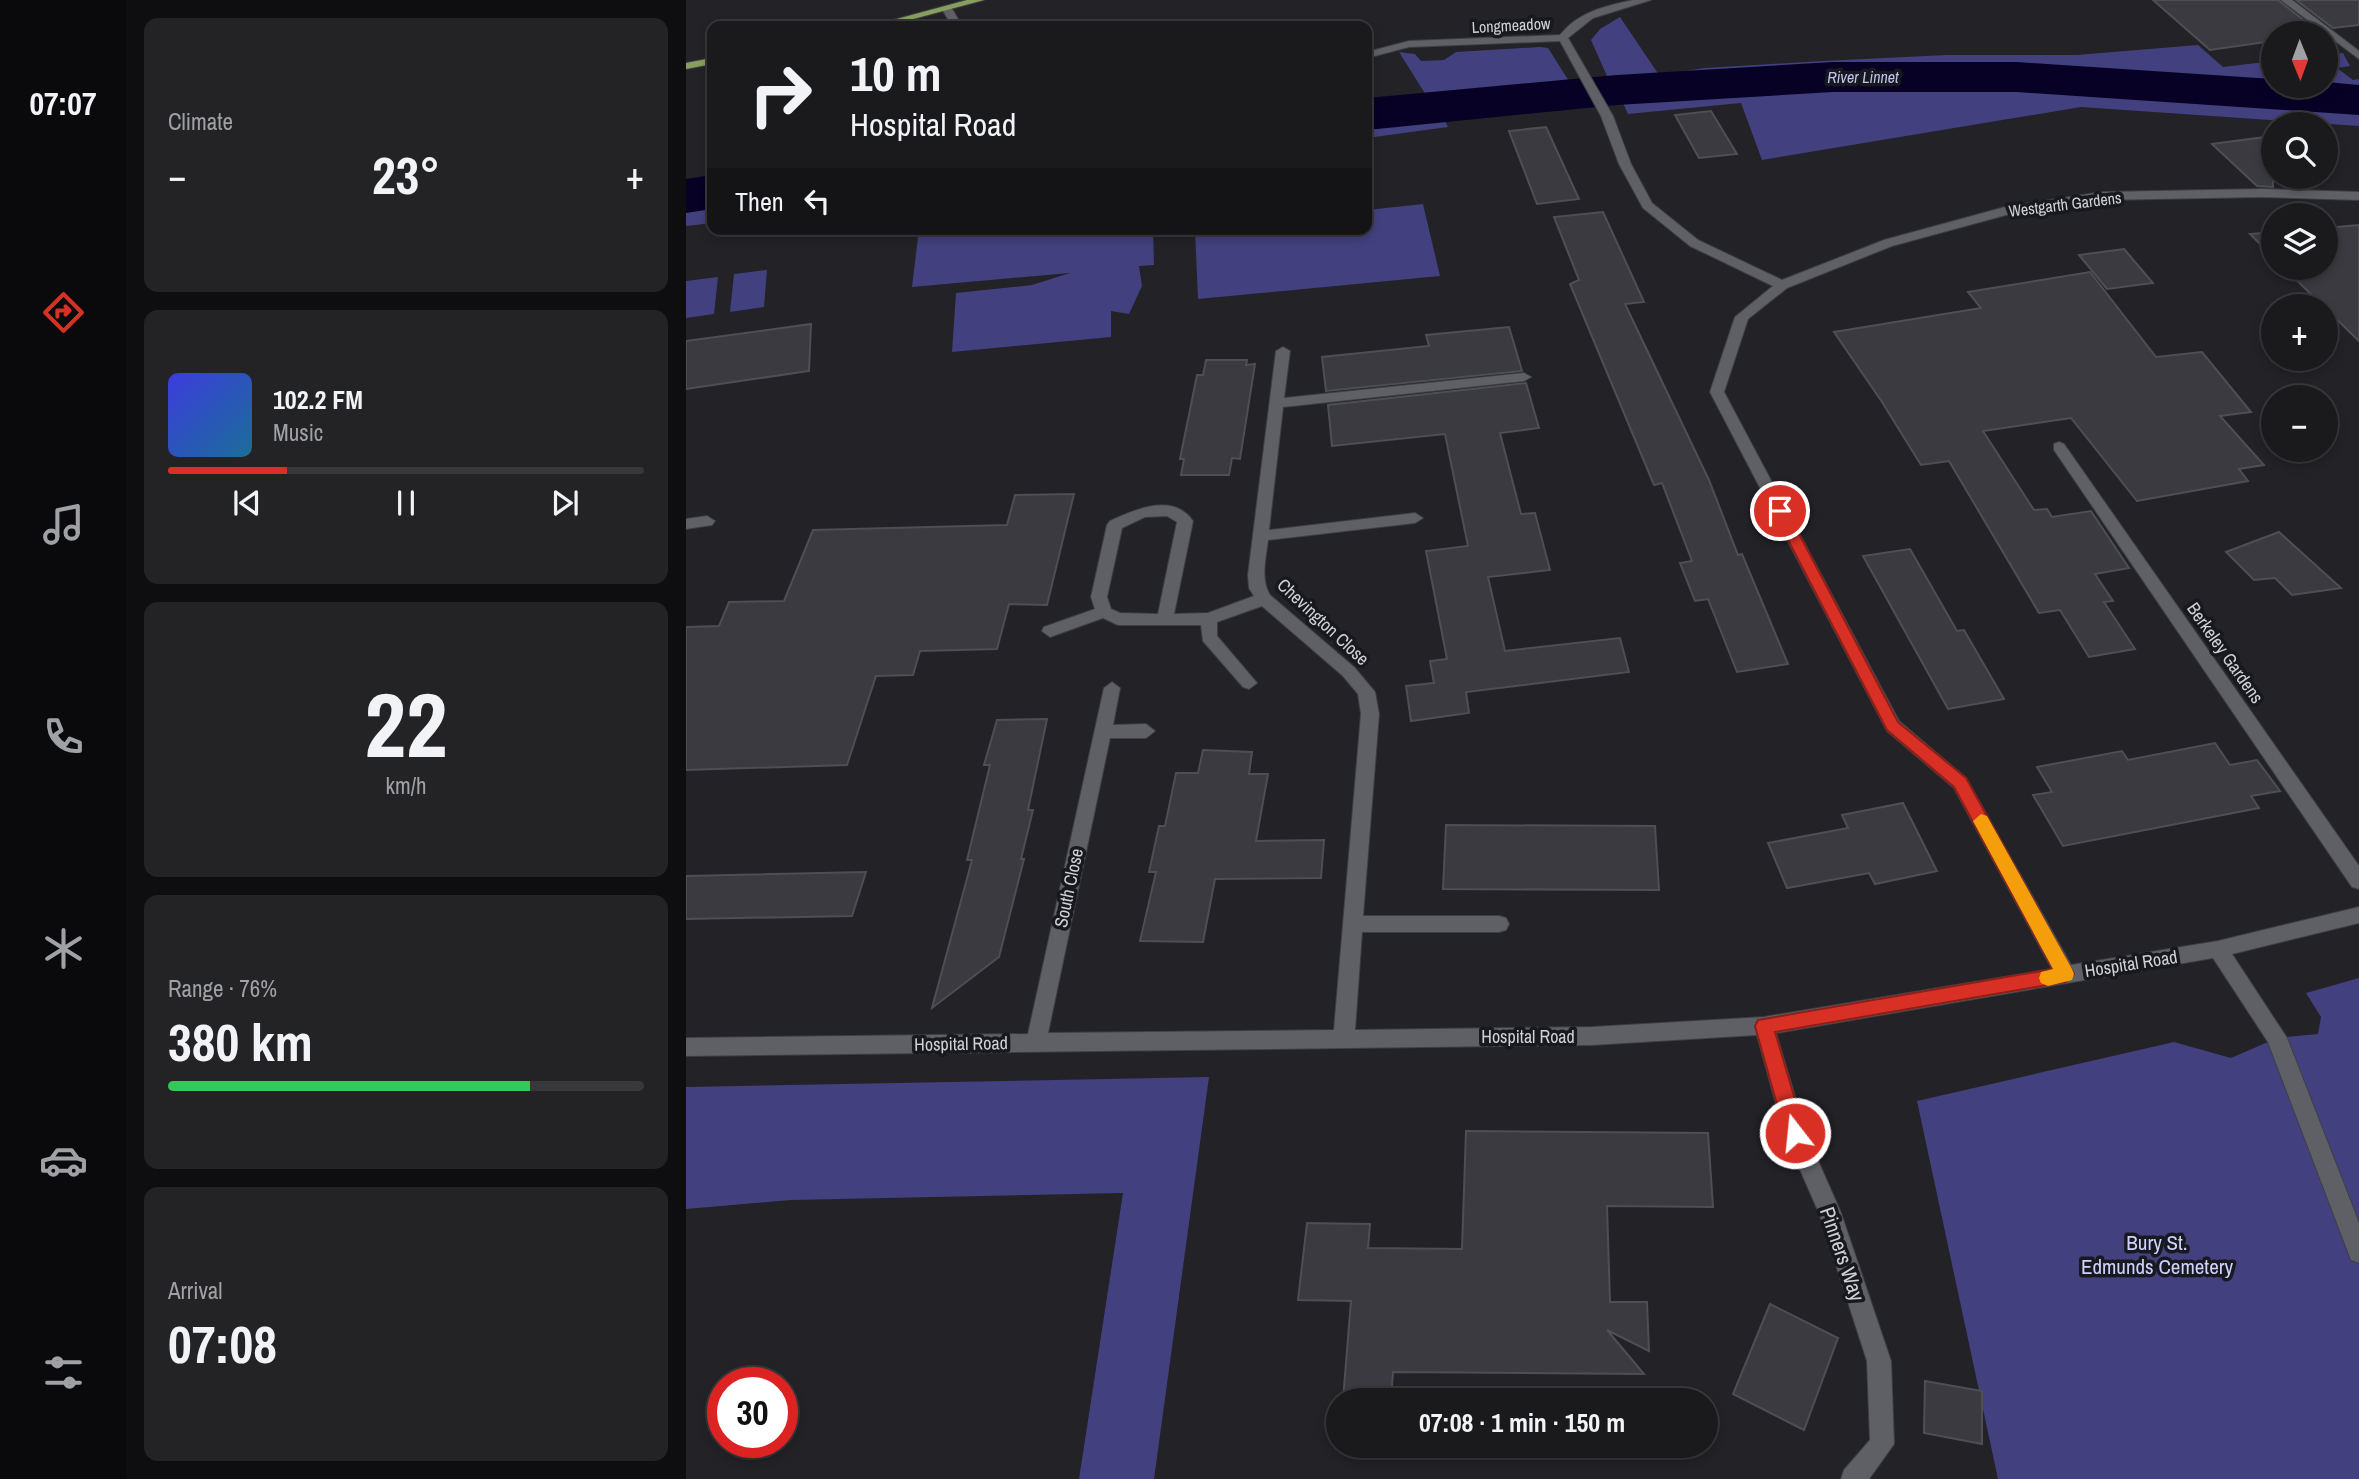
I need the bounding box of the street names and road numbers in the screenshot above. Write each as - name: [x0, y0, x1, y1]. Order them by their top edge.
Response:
- street label: Longmeadow: [1471, 12, 1551, 38]
- street label: Westgarth Gardens: [2007, 186, 2123, 222]
- street label: Chevington Close: [1272, 572, 1375, 671]
- street label: Berkeley Gardens: [2181, 597, 2270, 708]
- street label: South Close: [1048, 846, 1089, 930]
- street label: Hospital Road: [2083, 944, 2179, 983]
- street label: Hospital Road: [1481, 1024, 1575, 1049]
- street label: Hospital Road: [914, 1030, 1008, 1057]
- street label: Pinners Way: [1813, 1203, 1872, 1305]

